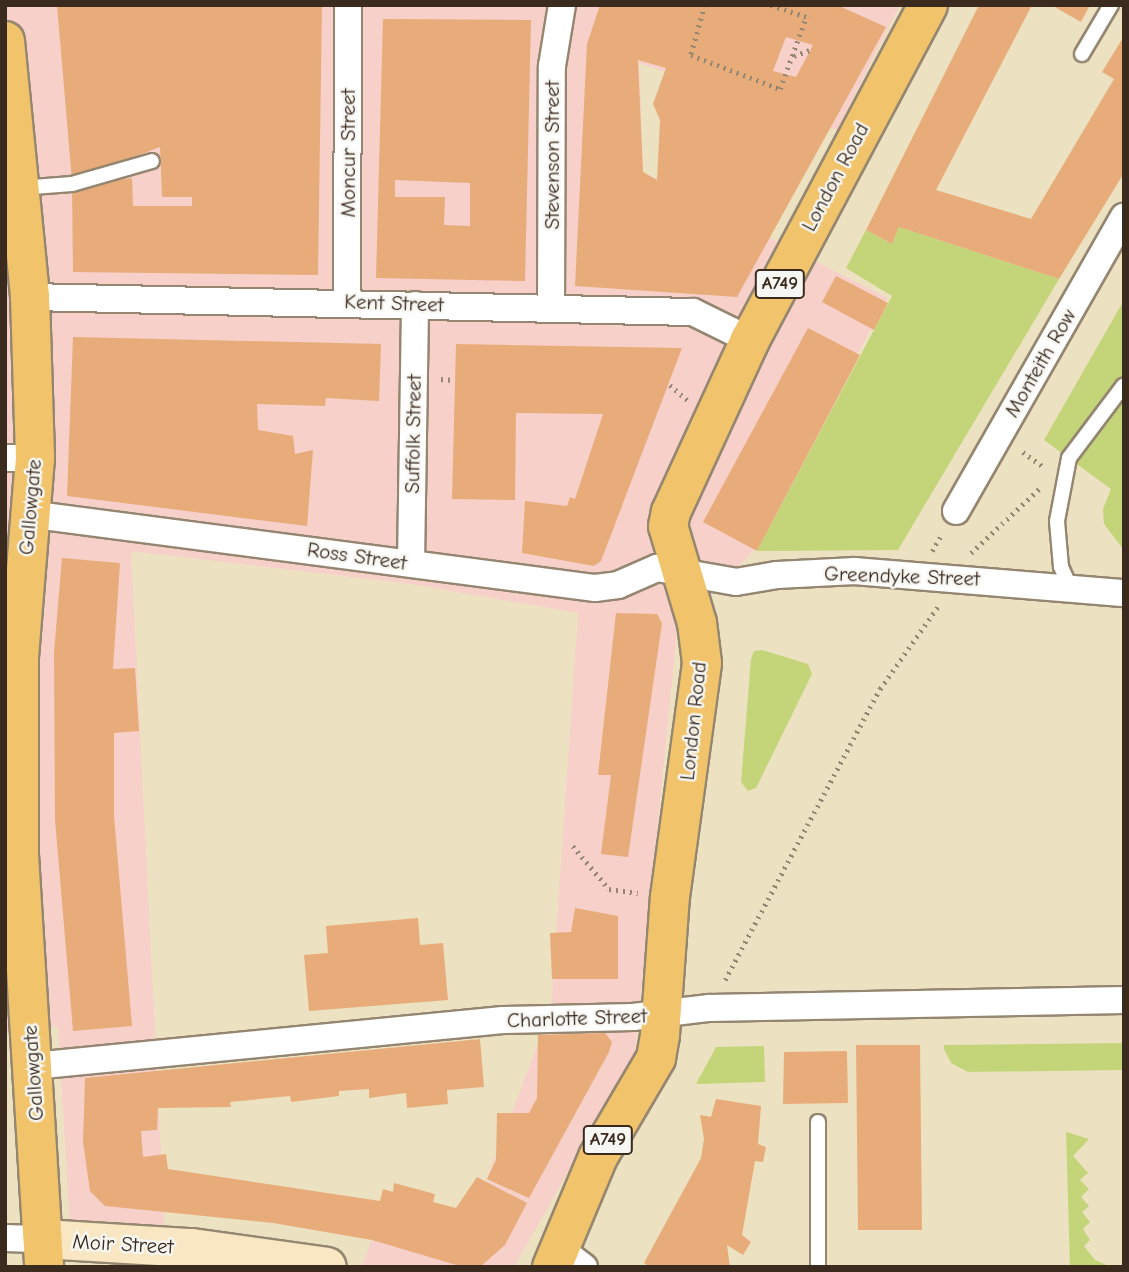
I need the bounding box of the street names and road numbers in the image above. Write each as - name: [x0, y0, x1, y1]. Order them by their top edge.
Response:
- street label: Stevenson Street: [539, 81, 565, 229]
- street label: Moncur Street: [335, 88, 361, 218]
- street label: London Road: [796, 119, 874, 235]
- road number: A749: [754, 268, 806, 300]
- street label: Kent Street: [344, 289, 444, 317]
- street label: Monteith Row: [999, 304, 1081, 422]
- street label: Suffolk Street: [399, 374, 427, 494]
- street label: Gallowgate: [13, 458, 47, 556]
- street label: Ross Street: [306, 537, 408, 575]
- street label: Greendyke Street: [824, 561, 980, 591]
- street label: London Road: [674, 660, 712, 782]
- street label: Charlotte Street: [506, 1003, 648, 1033]
- street label: Gallowgate: [17, 1024, 49, 1122]
- road number: A749: [582, 1124, 634, 1156]
- street label: Moir Street: [72, 1229, 174, 1259]

